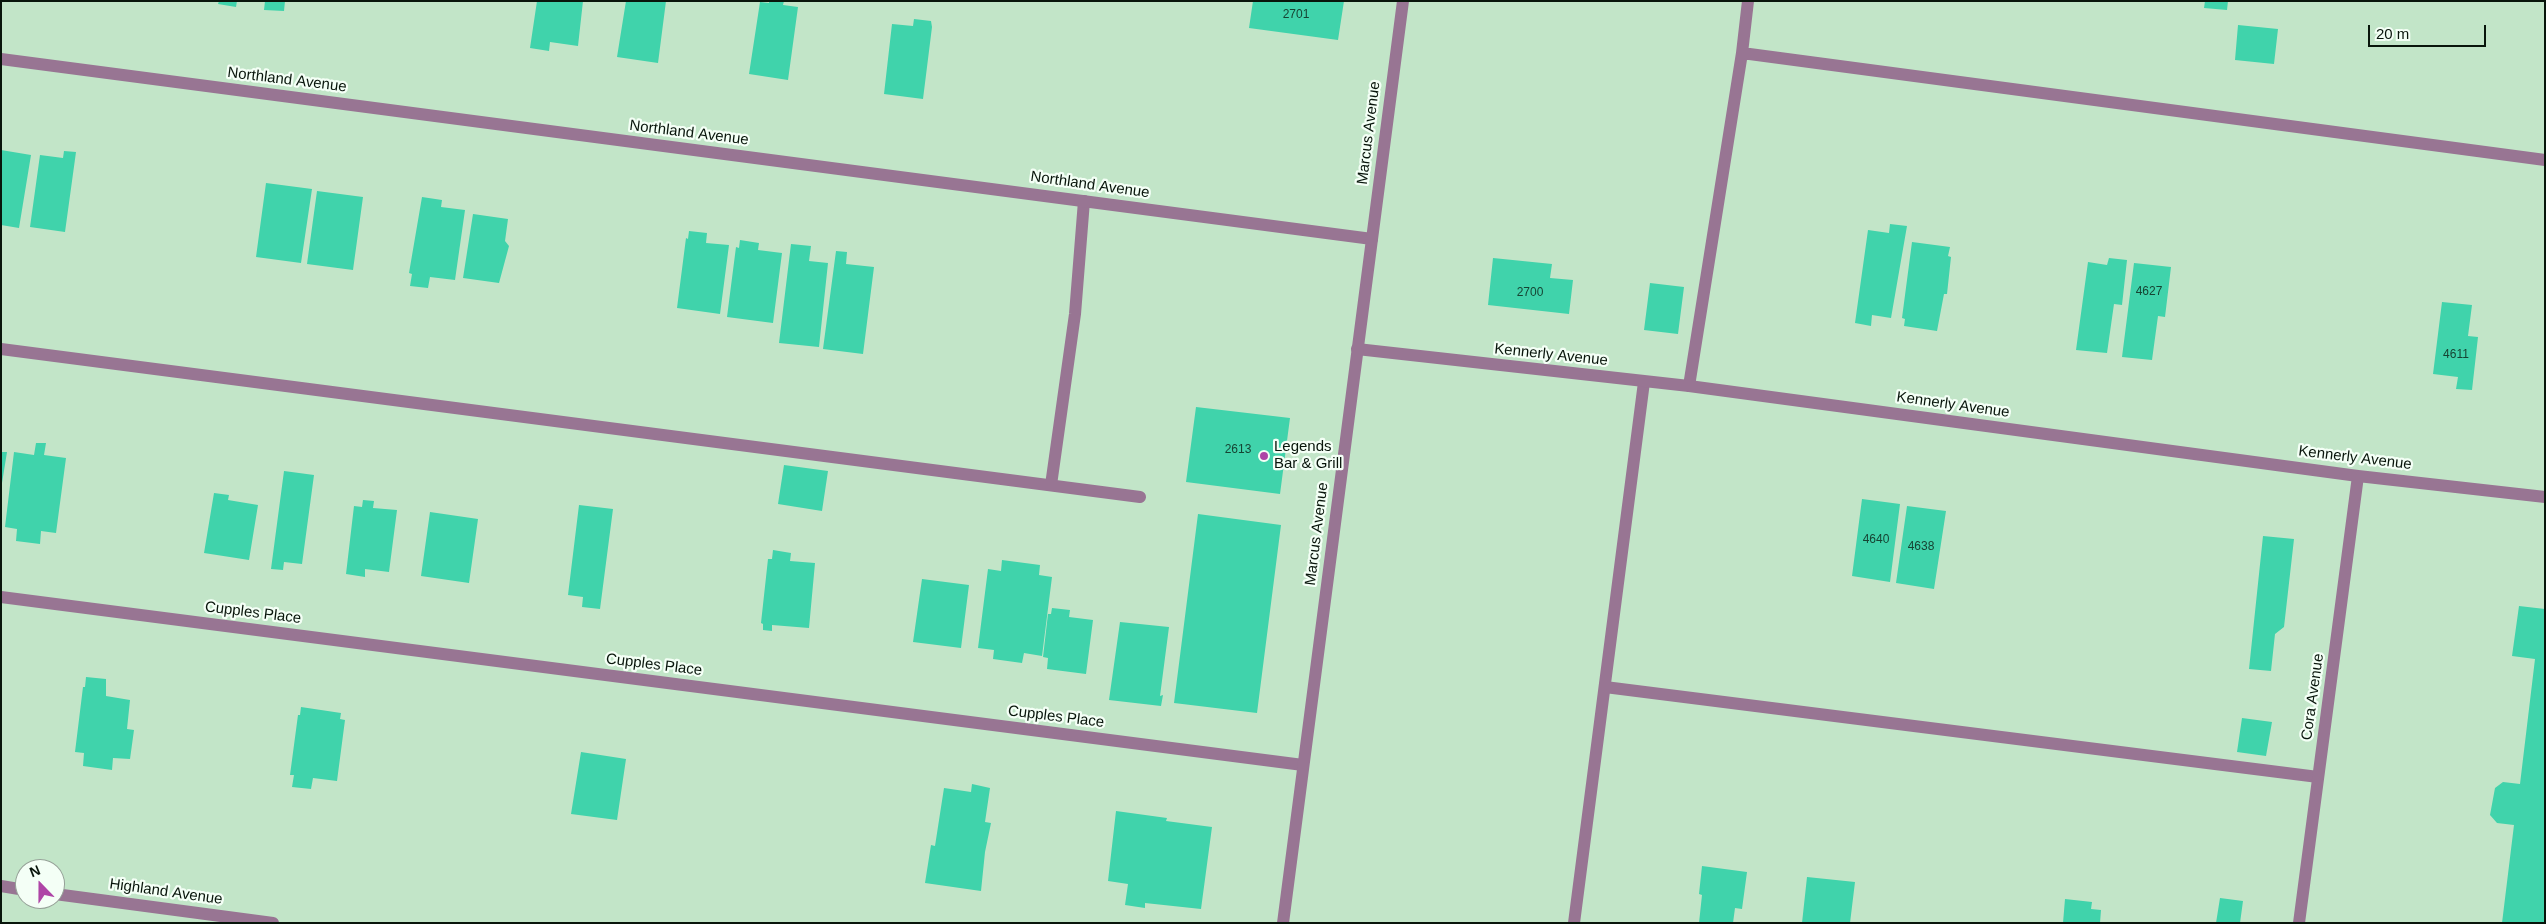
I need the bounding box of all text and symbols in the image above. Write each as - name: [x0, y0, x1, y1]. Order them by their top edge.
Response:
- house number: 2701: [1283, 8, 1309, 22]
- scale bar: [2371, 15, 2488, 47]
- text: 20 m: [2376, 25, 2409, 42]
- street label: Northland Avenue: [226, 64, 348, 96]
- street label: Marcus Avenue: [1354, 80, 1384, 186]
- street label: Northland Avenue: [628, 117, 750, 149]
- street label: Northland Avenue: [1029, 168, 1151, 202]
- house number: 4627: [2136, 285, 2162, 299]
- house number: 2700: [1517, 286, 1543, 300]
- street label: Kennerly Avenue: [1493, 340, 1609, 370]
- house number: 4611: [2443, 348, 2469, 362]
- street label: Kennerly Avenue: [1895, 388, 2011, 422]
- place label: Legends Bar & Grill: [1274, 438, 1342, 473]
- street label: Kennerly Avenue: [2297, 442, 2413, 474]
- house number: 2613: [1225, 443, 1251, 457]
- marker: Legends Bar & Grill: [1258, 450, 1270, 462]
- street label: Marcus Avenue: [1302, 481, 1332, 587]
- house number: 4640: [1863, 533, 1889, 547]
- house number: 4638: [1908, 540, 1934, 554]
- street label: Cupples Place: [204, 598, 302, 628]
- street label: Cupples Place: [605, 650, 703, 680]
- street label: Cora Avenue: [2298, 653, 2328, 741]
- street label: Cupples Place: [1007, 702, 1105, 732]
- north arrow: [15, 859, 65, 909]
- text: N: [27, 862, 42, 880]
- street label: Highland Avenue: [108, 875, 224, 909]

